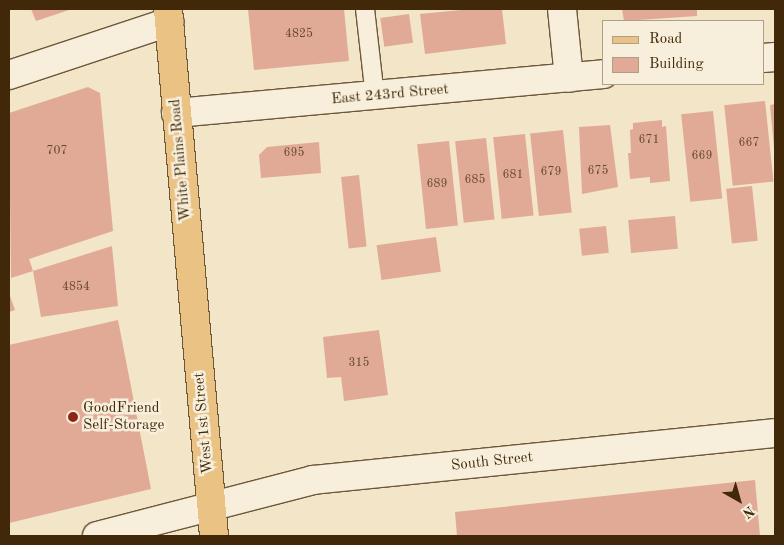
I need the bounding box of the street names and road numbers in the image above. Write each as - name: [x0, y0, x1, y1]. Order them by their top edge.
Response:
- street label: East 243rd Street: [331, 81, 449, 109]
- street label: White Plains Road: [167, 98, 195, 222]
- street label: West 1st Street: [191, 371, 217, 475]
- street label: South Street: [450, 449, 534, 475]

